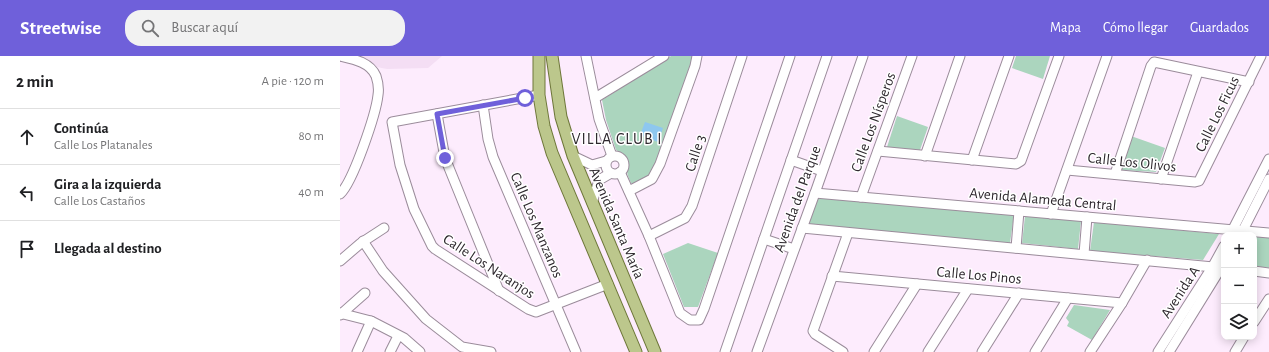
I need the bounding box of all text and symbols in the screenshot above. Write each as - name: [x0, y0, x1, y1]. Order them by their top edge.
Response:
- search box: [125, 10, 405, 46]
- icon: search: [139, 17, 161, 39]
- text: Streetwise: [20, 19, 101, 38]
- text: Buscar aquí: [171, 20, 238, 35]
- text: Mapa: [1050, 21, 1081, 35]
- text: Cómo llegar: [1103, 21, 1168, 35]
- text: Guardados: [1190, 21, 1249, 35]
- street label: Calle Los Nísperos: [849, 70, 898, 174]
- text: 2 min: [16, 73, 54, 90]
- street label: Calle Los Ficus: [1193, 74, 1242, 154]
- text: A pie · 120 m: [262, 75, 324, 88]
- route start: [516, 89, 534, 107]
- text: Continúa: [54, 121, 109, 136]
- icon: ahead: [16, 126, 38, 148]
- text: 80 m: [298, 130, 324, 143]
- district label: VILLA CLUB I: [571, 131, 663, 147]
- street label: Calle 3: [683, 133, 708, 173]
- text: Calle Los Platanales: [54, 139, 153, 152]
- street label: Avenida del Parque: [771, 144, 824, 254]
- route end: [436, 149, 454, 167]
- street label: Calle Los Olivos: [1087, 150, 1177, 175]
- street label: Avenida Santa María: [586, 165, 647, 281]
- street label: Calle Los Manzanos: [508, 170, 565, 280]
- text: Gira a la izquierda: [54, 177, 161, 192]
- icon: left: [16, 182, 38, 204]
- text: 40 m: [298, 186, 324, 199]
- street label: Avenida Alameda Central: [969, 186, 1117, 213]
- text: Calle Los Castaños: [54, 195, 145, 208]
- street label: Calle Los Naranjos: [440, 231, 537, 302]
- map controls: [1221, 232, 1257, 340]
- button: +: [1221, 232, 1257, 268]
- icon: arrive: [16, 238, 38, 260]
- text: Llegada al destino: [54, 241, 162, 256]
- street label: Avenida A: [1158, 263, 1203, 321]
- street label: Calle Los Pinos: [936, 264, 1022, 287]
- button: −: [1221, 268, 1257, 304]
- button: layers: [1221, 304, 1257, 340]

